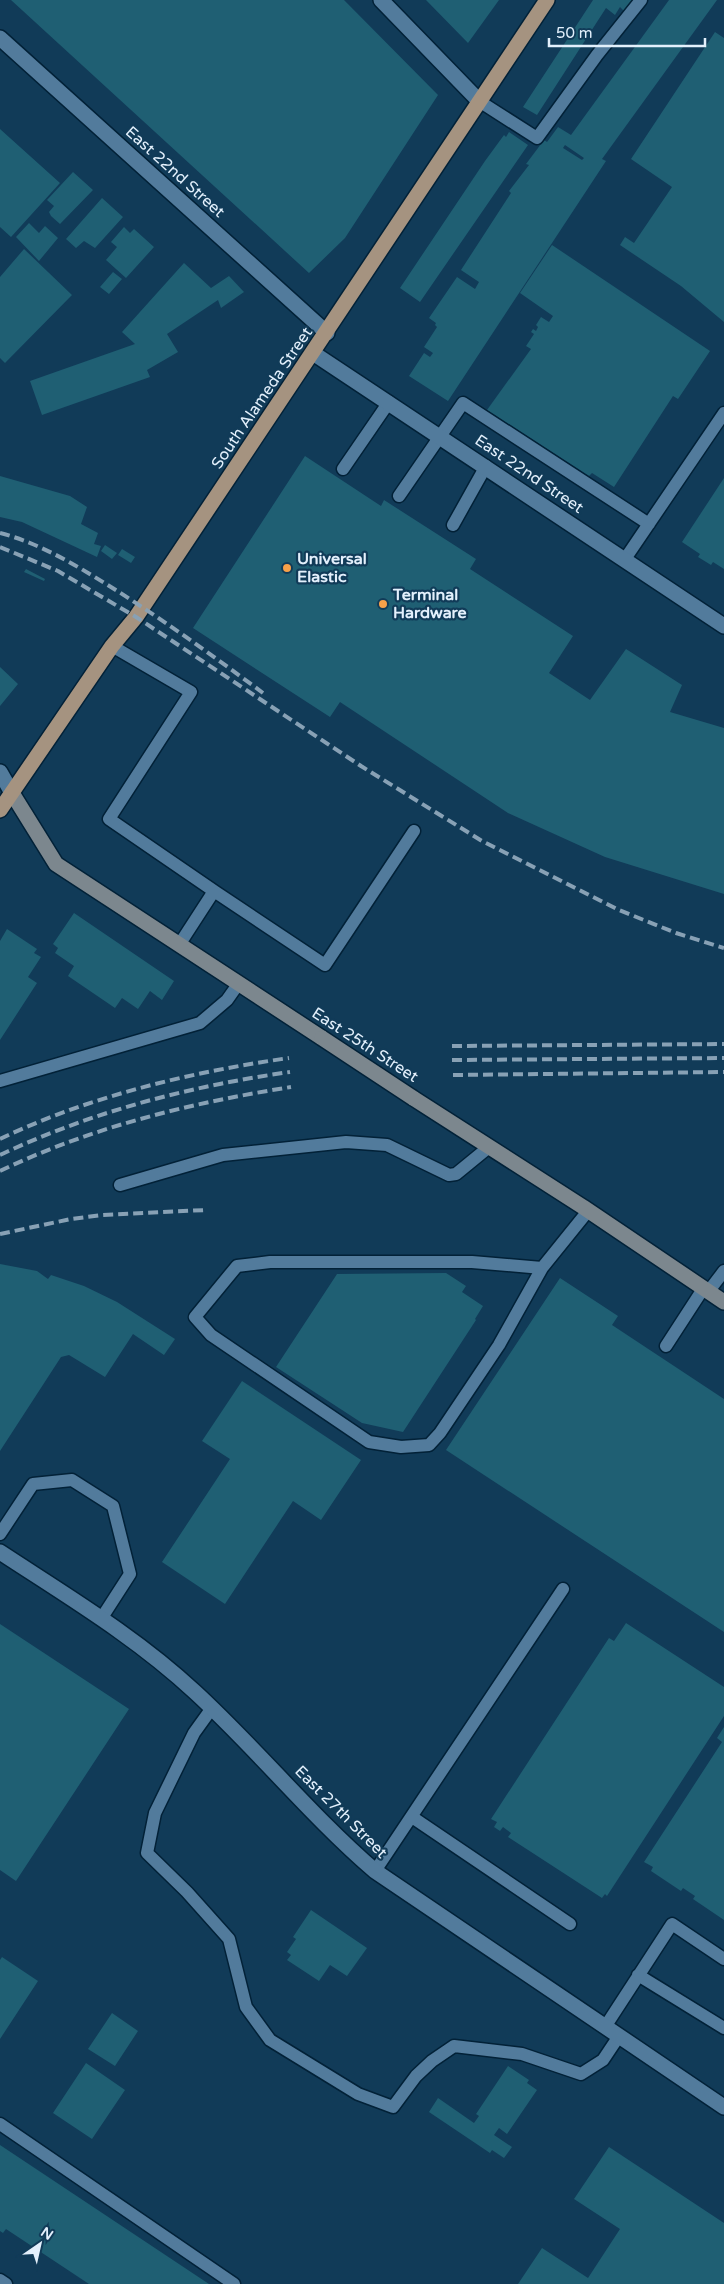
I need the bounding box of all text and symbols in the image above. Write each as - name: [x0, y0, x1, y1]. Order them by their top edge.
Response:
- scale bar: [549, 15, 705, 47]
- text: 50 m: [556, 24, 593, 42]
- street label: East 22nd Street: [121, 122, 229, 222]
- street label: South Alameda Street: [207, 323, 317, 473]
- street label: East 22nd Street: [471, 430, 587, 518]
- place label: Universal Elastic: [297, 549, 367, 587]
- marker: Universal Elastic: [281, 562, 293, 574]
- place label: Terminal Hardware: [392, 585, 467, 623]
- marker: Terminal Hardware: [377, 598, 389, 610]
- street label: East 25th Street: [308, 1003, 422, 1087]
- street label: East 27th Street: [291, 1762, 391, 1862]
- north arrow: [15, 2219, 65, 2269]
- text: N: [38, 2223, 56, 2244]

